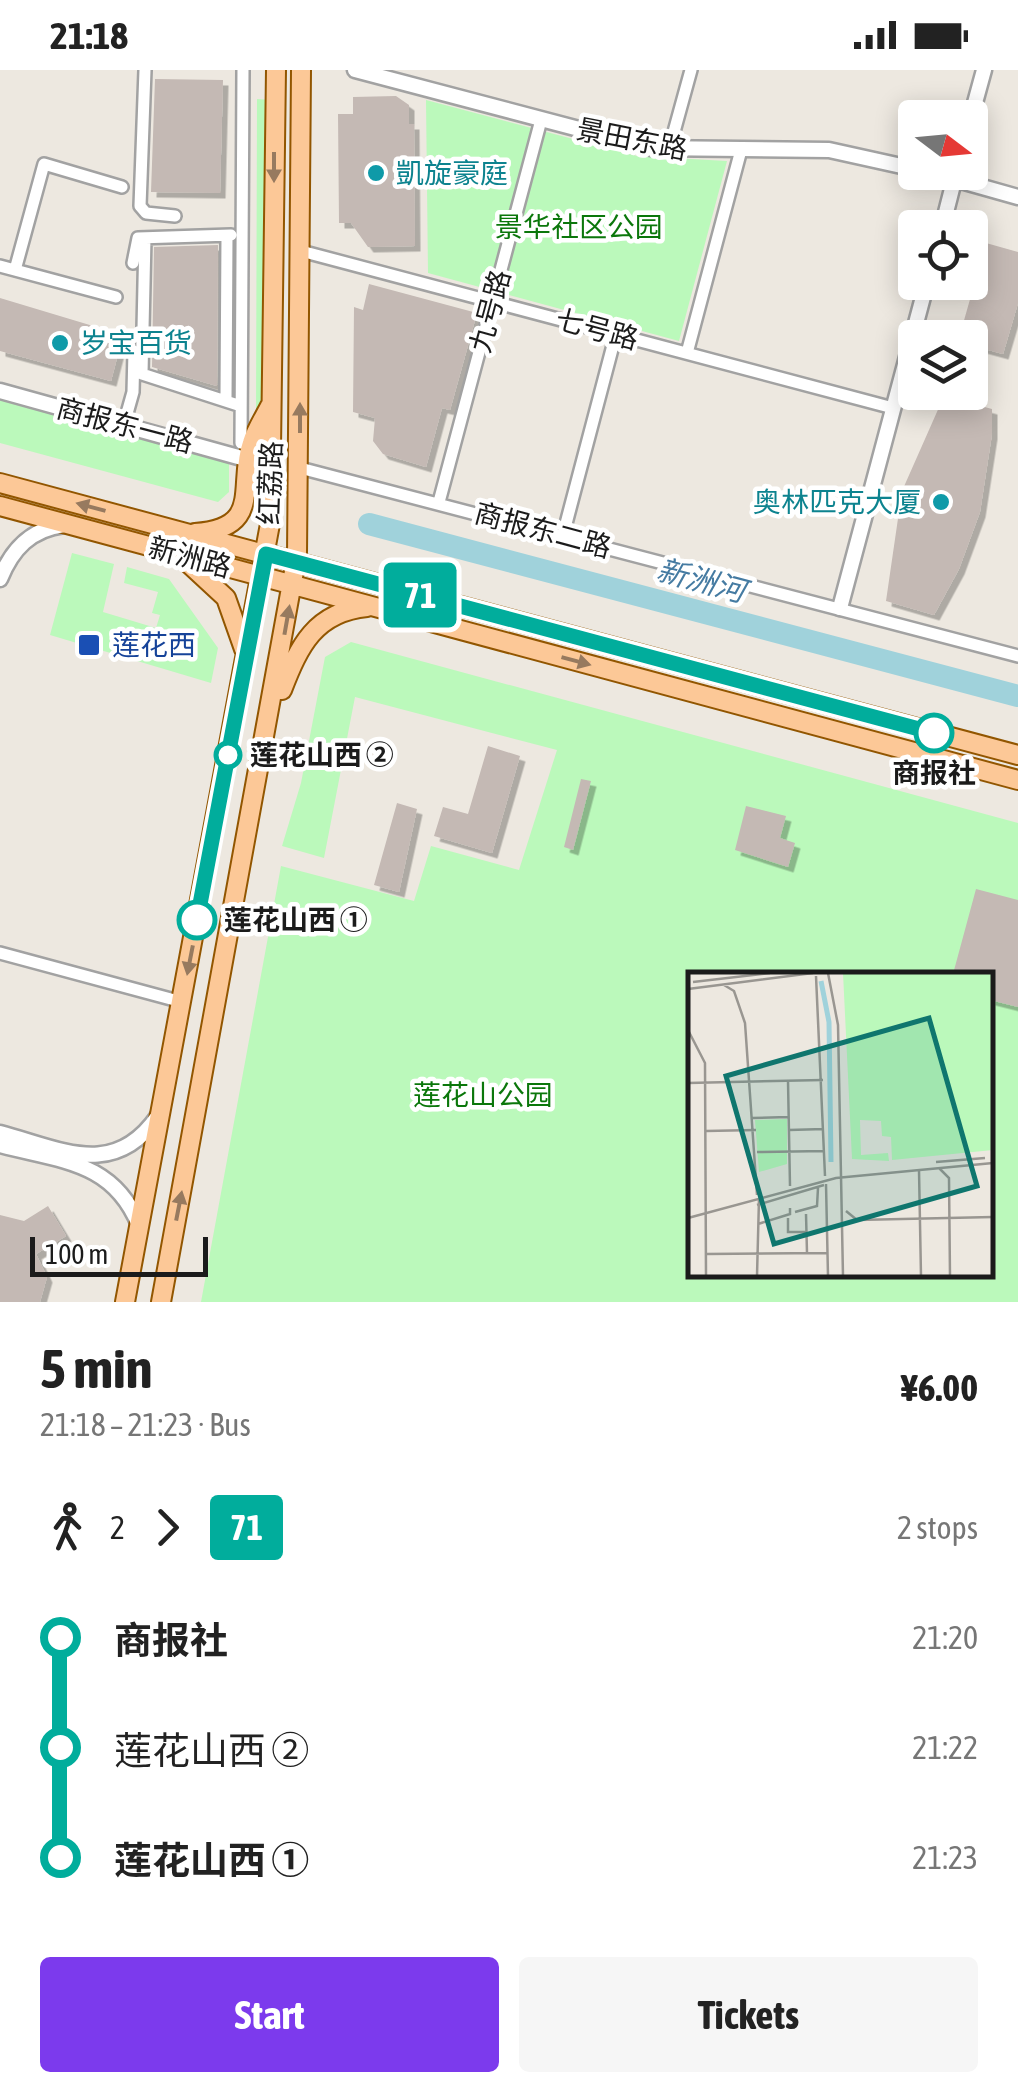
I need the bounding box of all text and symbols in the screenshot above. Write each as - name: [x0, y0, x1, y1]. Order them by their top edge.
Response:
- text: 21:18: [50, 14, 128, 57]
- north arrow: [898, 100, 988, 190]
- map controls: [898, 100, 988, 410]
- street label: 景田东路: [574, 113, 690, 165]
- one-way arrow: [266, 152, 282, 184]
- place label: 凱旋豪庭: [396, 157, 508, 189]
- marker: 凱旋豪庭: [365, 162, 387, 184]
- button: locate: [898, 210, 988, 300]
- park label: 景华社区公园: [495, 211, 663, 243]
- street label: 九号路: [464, 266, 516, 356]
- street label: 七号路: [552, 303, 642, 355]
- button: layers: [898, 320, 988, 410]
- place label: 岁宝百货: [80, 327, 192, 359]
- marker: 岁宝百货: [49, 332, 71, 354]
- street label: 商报东一路: [53, 391, 197, 459]
- one-way arrow: [292, 402, 308, 434]
- street label: 红荔路: [253, 440, 287, 526]
- place label: 奥林匹克大厦: [753, 486, 921, 518]
- marker: 奥林匹克大厦: [930, 491, 952, 513]
- street label: 商报东二路: [471, 496, 615, 564]
- one-way arrow: [75, 499, 106, 515]
- street label: 新洲路: [145, 531, 235, 583]
- water label: 新洲河: [653, 552, 754, 609]
- line badge: 71: [375, 562, 465, 628]
- text: 71: [404, 575, 436, 615]
- one-way arrow: [280, 604, 295, 635]
- place label: 莲花西: [112, 629, 196, 661]
- marker: 莲花西: [76, 632, 102, 658]
- one-way arrow: [561, 654, 592, 670]
- marker: 商报社: [915, 714, 953, 752]
- place label: 莲花山西 ②: [250, 739, 394, 771]
- marker: 莲花山西 ②: [215, 742, 241, 768]
- place label: 商报社: [892, 757, 976, 789]
- marker: 莲花山西 ①: [178, 901, 216, 939]
- place label: 莲花山西 ①: [224, 904, 368, 936]
- one-way arrow: [181, 944, 197, 975]
- inset map: [688, 972, 993, 1277]
- park label: 莲花山公园: [413, 1079, 553, 1111]
- one-way arrow: [172, 1190, 187, 1221]
- scale bar: [30, 1232, 208, 1276]
- text: 100 m: [45, 1238, 108, 1270]
- text: 5 min: [40, 1337, 152, 1400]
- text: ¥6.00: [901, 1366, 978, 1409]
- text: 21:18 – 21:23 · Bus: [40, 1406, 251, 1443]
- icon: walk: [40, 1500, 95, 1555]
- icon: forward: [140, 1500, 195, 1555]
- text: 71: [230, 1507, 263, 1547]
- text: 2: [110, 1509, 125, 1546]
- text: 2 stops: [897, 1509, 978, 1546]
- text: 商报社: [114, 1619, 228, 1662]
- text: 21:20: [912, 1619, 978, 1656]
- text: 莲花山西 ②: [114, 1729, 309, 1772]
- text: 21:22: [912, 1729, 978, 1766]
- text: 莲花山西 ①: [114, 1839, 309, 1882]
- text: 21:23: [912, 1839, 978, 1876]
- button: Start: [40, 1957, 499, 2072]
- button: Tickets: [519, 1957, 978, 2072]

